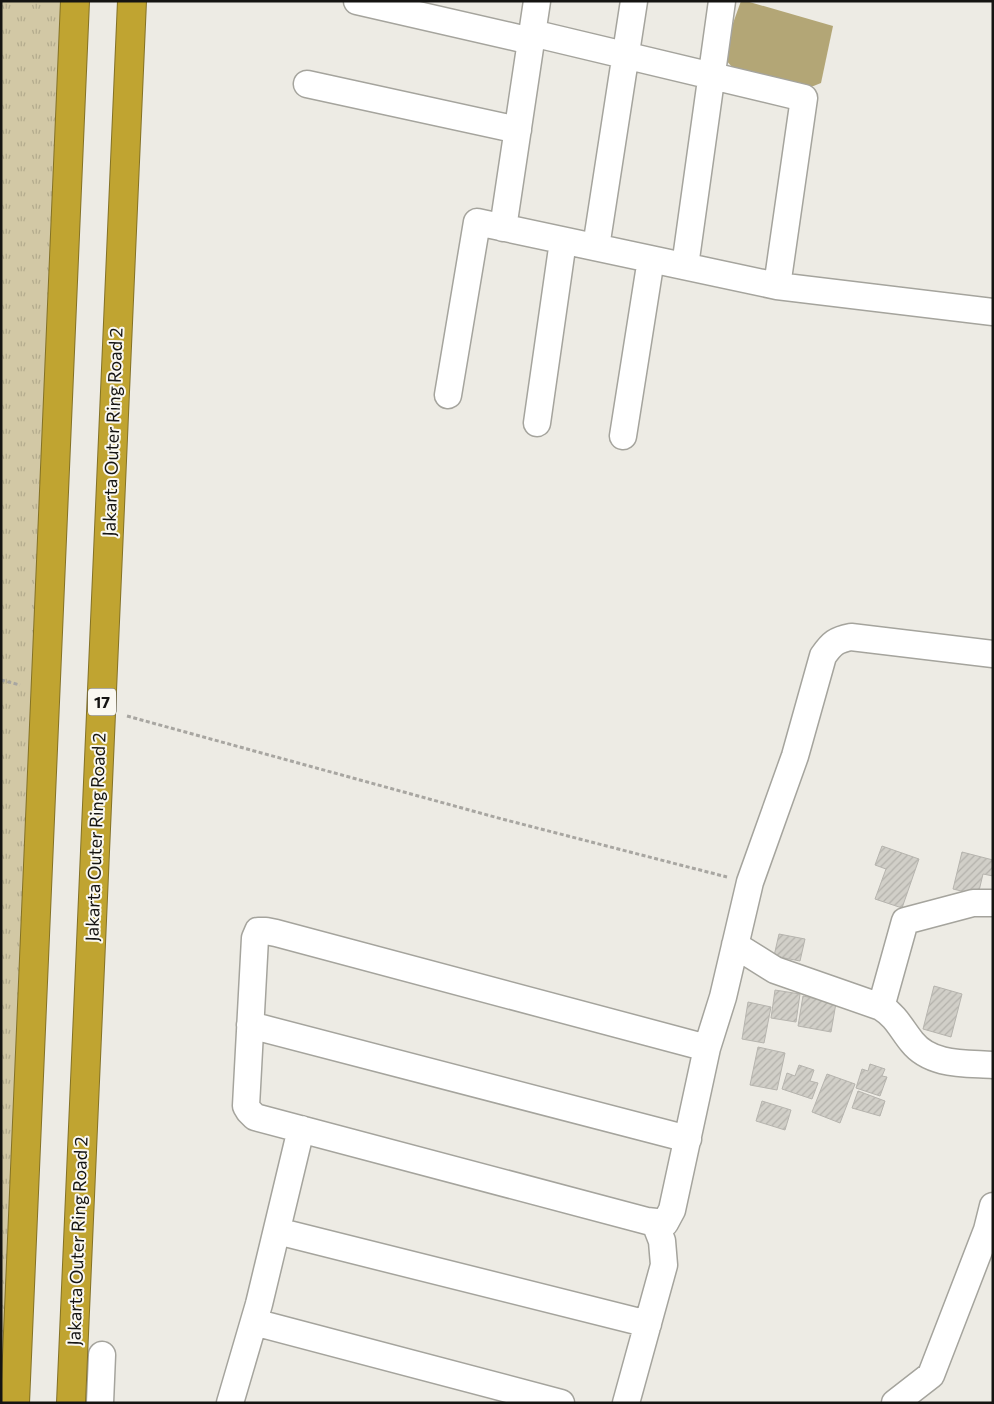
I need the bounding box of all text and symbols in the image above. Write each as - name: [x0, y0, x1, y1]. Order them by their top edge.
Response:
- street label: Jakarta Outer Ring Road 2: [97, 327, 127, 537]
- road number: 17: [88, 689, 116, 716]
- street label: Jakarta Outer Ring Road 2: [80, 732, 110, 942]
- street label: Jakarta Outer Ring Road 2: [62, 1136, 92, 1346]

